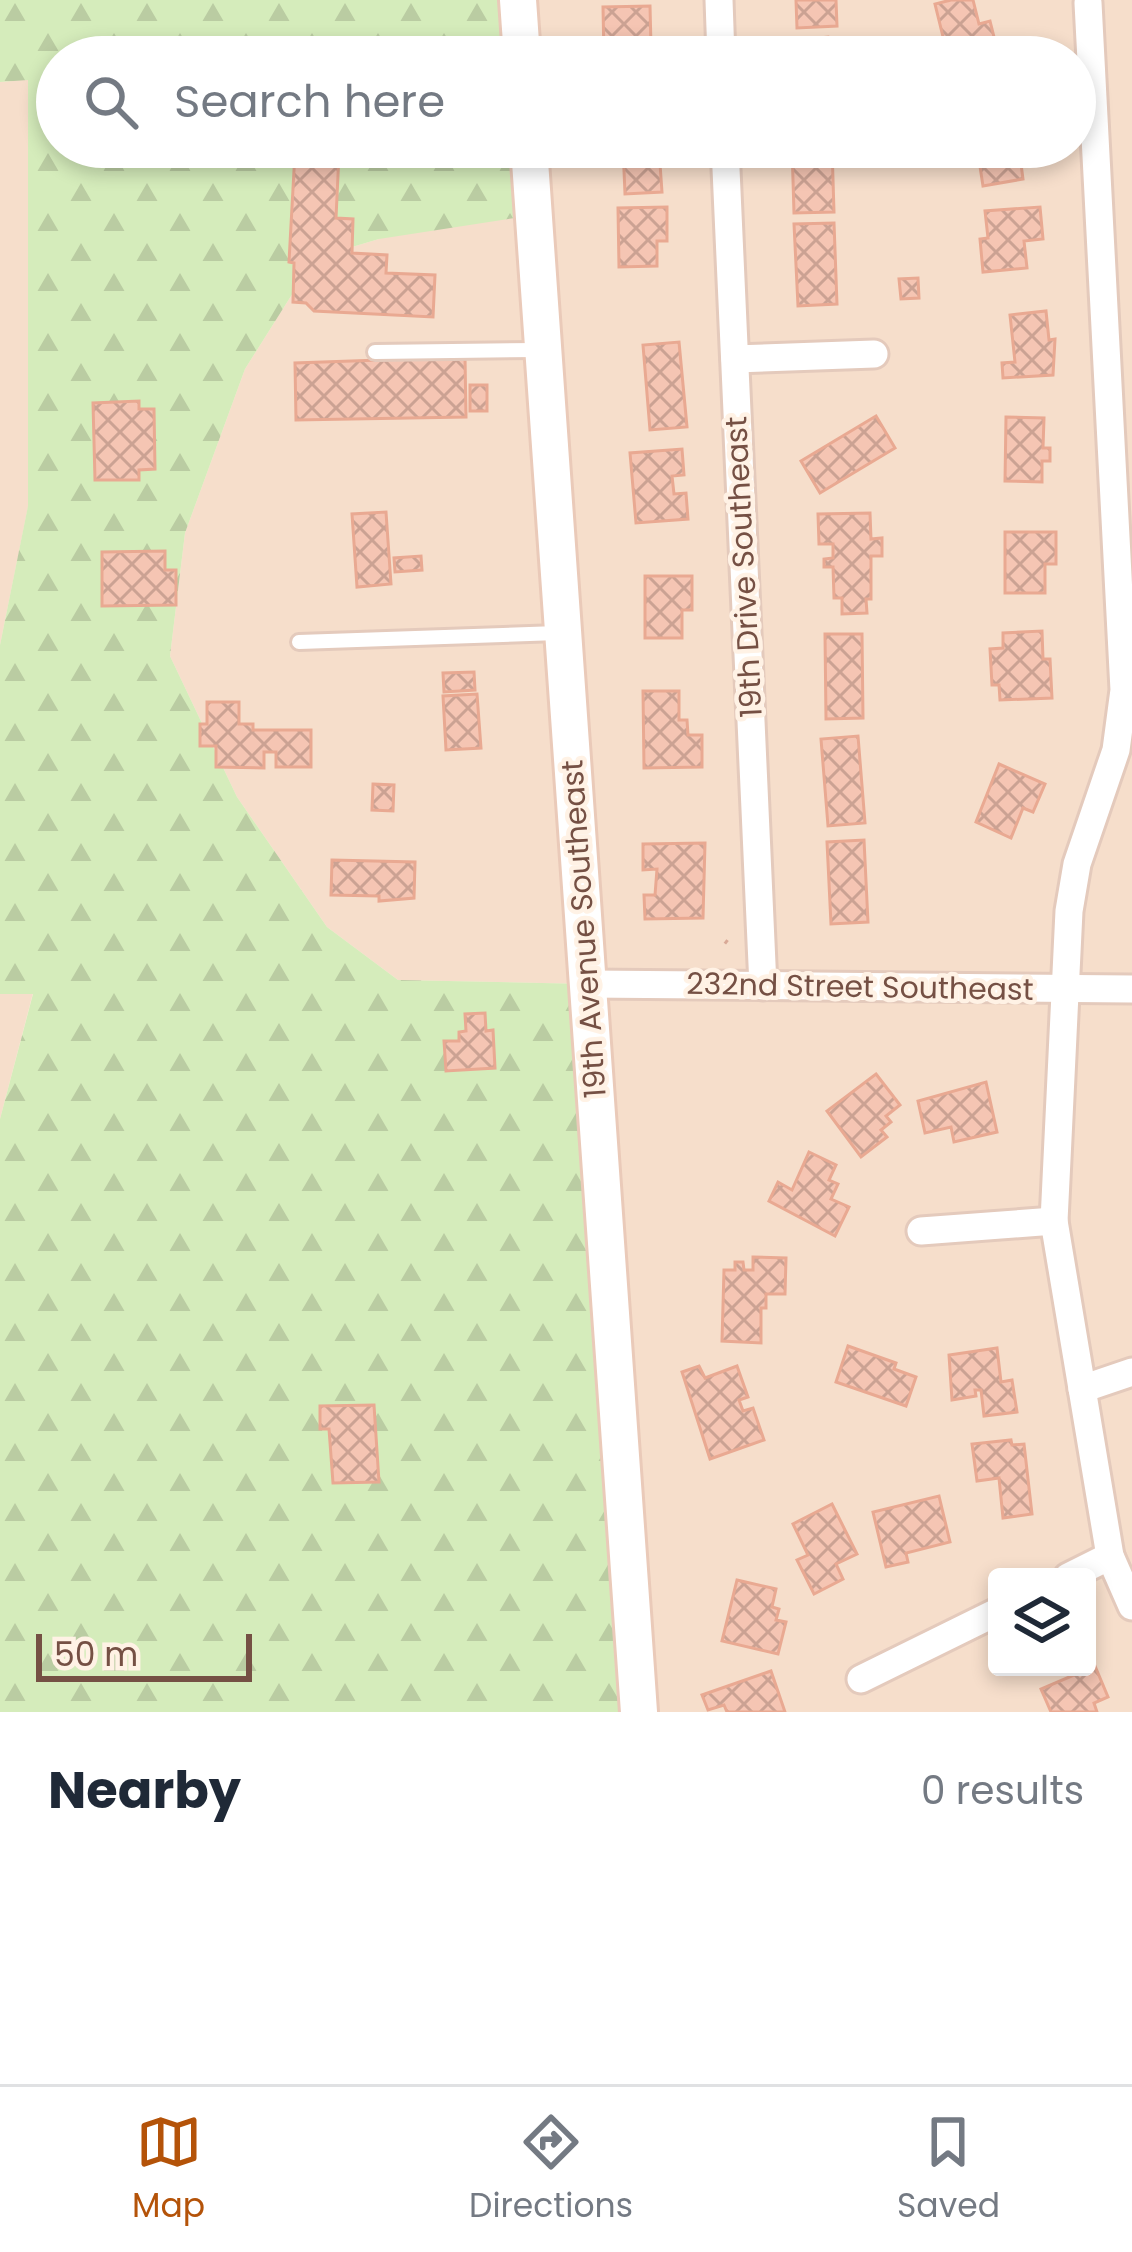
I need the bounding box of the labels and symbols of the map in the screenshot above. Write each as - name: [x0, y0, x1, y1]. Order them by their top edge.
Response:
- street label: 19th Drive Southeast: [714, 415, 773, 719]
- street label: 19th Avenue Southeast: [550, 759, 617, 1100]
- street label: 232nd Street Southeast: [686, 962, 1034, 1011]
- scale bar: [36, 1628, 252, 1681]

